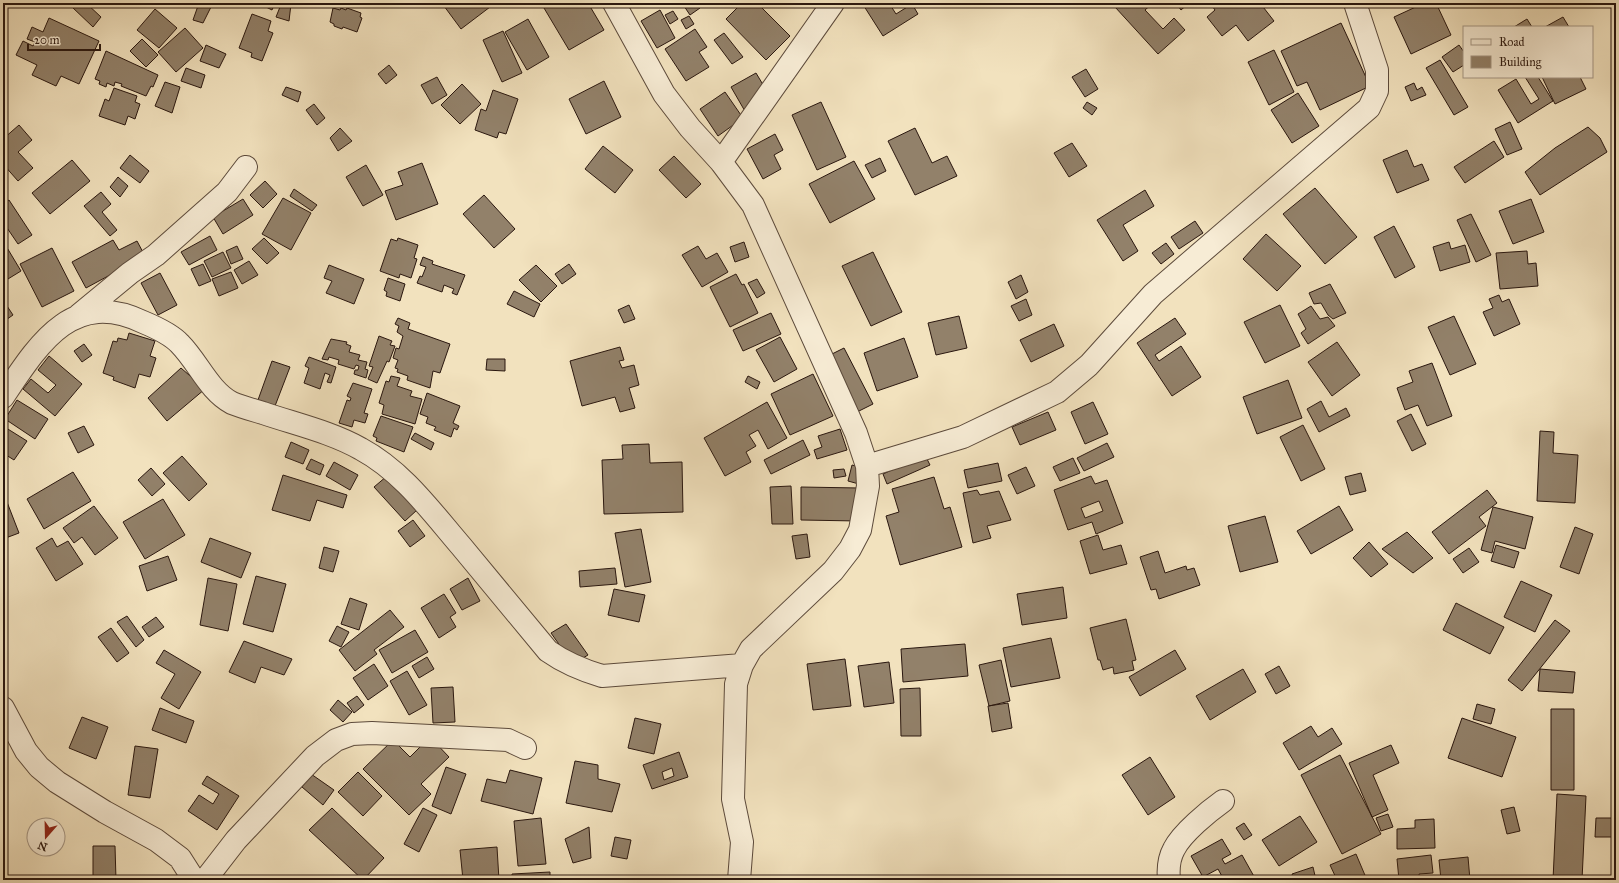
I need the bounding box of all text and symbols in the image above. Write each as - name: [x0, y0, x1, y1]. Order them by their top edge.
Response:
- scale bar: [28, 26, 100, 52]
- legend: [1463, 26, 1593, 78]
- text: 20 m: [34, 33, 60, 47]
- text: Road: [1499, 35, 1525, 49]
- text: Building: [1499, 55, 1542, 70]
- north arrow: [26, 817, 66, 857]
- text: N: [36, 838, 49, 854]

